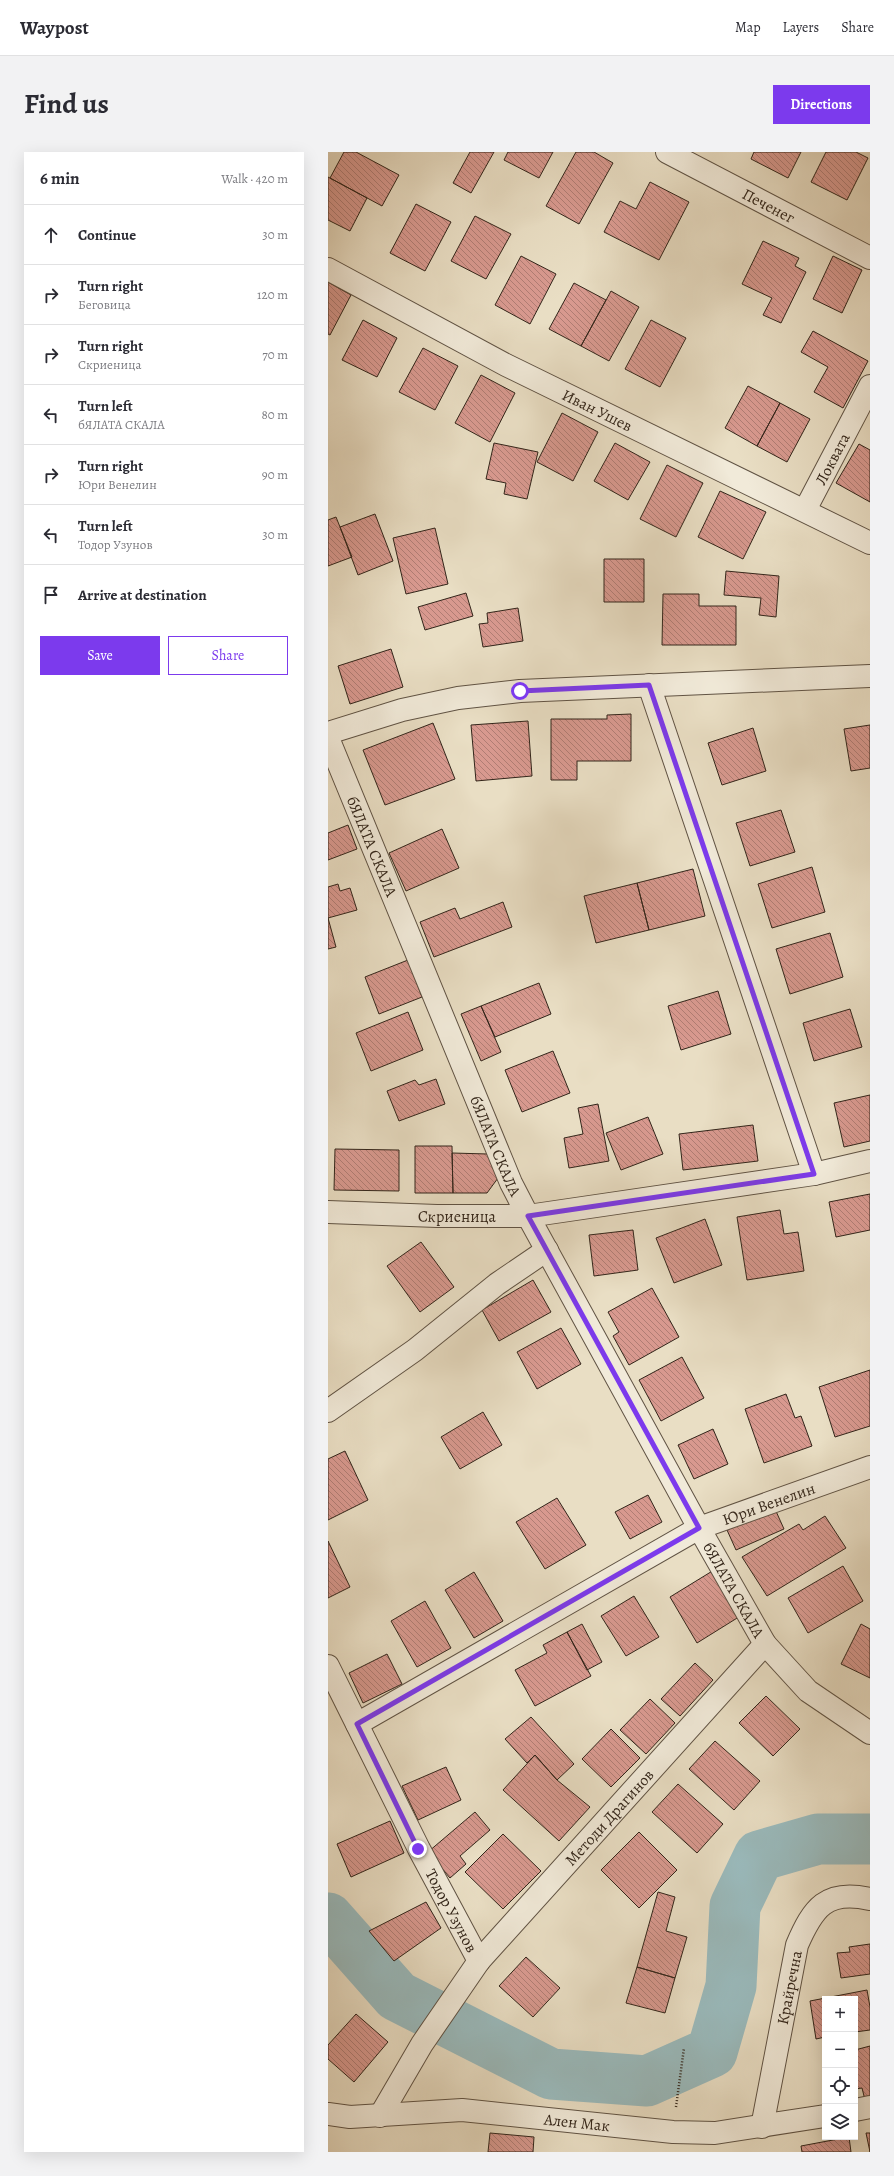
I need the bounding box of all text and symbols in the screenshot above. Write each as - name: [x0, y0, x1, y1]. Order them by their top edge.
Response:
- text: Waypost: [20, 15, 89, 41]
- text: Map: [735, 18, 761, 37]
- text: Layers: [783, 18, 819, 37]
- text: Share: [841, 18, 874, 37]
- text: Find us: [24, 85, 109, 123]
- button: Directions: [773, 85, 870, 124]
- text: 6 min: [40, 167, 80, 190]
- text: Walk · 420 m: [221, 170, 288, 187]
- street label: Печенег: [738, 183, 799, 229]
- icon: ahead: [40, 224, 62, 246]
- text: Continue: [78, 225, 136, 245]
- text: 30 m: [262, 226, 288, 243]
- text: Turn right: [78, 276, 143, 296]
- icon: right: [40, 284, 62, 306]
- text: 120 m: [257, 286, 288, 303]
- text: Беговица: [78, 296, 131, 313]
- text: Turn right: [78, 336, 143, 356]
- icon: right: [40, 344, 62, 366]
- text: 70 m: [262, 346, 288, 363]
- text: Скриеница: [78, 356, 141, 373]
- street label: Иван Ушев: [558, 384, 636, 437]
- text: Turn left: [78, 396, 133, 416]
- icon: left: [40, 404, 62, 426]
- text: 80 m: [261, 406, 288, 423]
- text: бЯЛАТА СКАЛА: [78, 416, 165, 433]
- street label: Локвата: [810, 429, 856, 489]
- text: Turn right: [78, 456, 143, 476]
- icon: right: [40, 464, 62, 486]
- text: 90 m: [262, 466, 288, 483]
- text: Юри Венелин: [78, 476, 157, 493]
- text: Turn left: [78, 516, 133, 536]
- icon: left: [40, 524, 62, 546]
- text: 30 m: [262, 526, 288, 543]
- text: Тодор Узунов: [78, 536, 153, 553]
- icon: arrive: [40, 584, 62, 606]
- text: Arrive at destination: [78, 585, 207, 605]
- button: Save: [40, 636, 160, 675]
- button: Share: [168, 636, 288, 675]
- route start: [511, 682, 529, 700]
- street label: бЯЛАТА СКАЛА: [341, 793, 402, 901]
- street label: бЯЛАТА СКАЛА: [464, 1093, 526, 1201]
- street label: Скриеница: [417, 1205, 497, 1228]
- street label: Юри Венелин: [720, 1477, 818, 1531]
- street label: бЯЛАТА СКАЛА: [697, 1538, 770, 1643]
- street label: Методи Драгинов: [560, 1765, 659, 1871]
- route end: [409, 1840, 427, 1858]
- street label: Тодор Узунов: [420, 1865, 482, 1957]
- street label: Крайречна: [772, 1948, 808, 2027]
- map controls: [822, 1996, 858, 2140]
- button: +: [822, 1996, 858, 2032]
- button: −: [822, 2032, 858, 2068]
- button: locate: [822, 2068, 858, 2104]
- button: layers: [822, 2104, 858, 2140]
- street label: Ален Мак: [542, 2109, 611, 2137]

